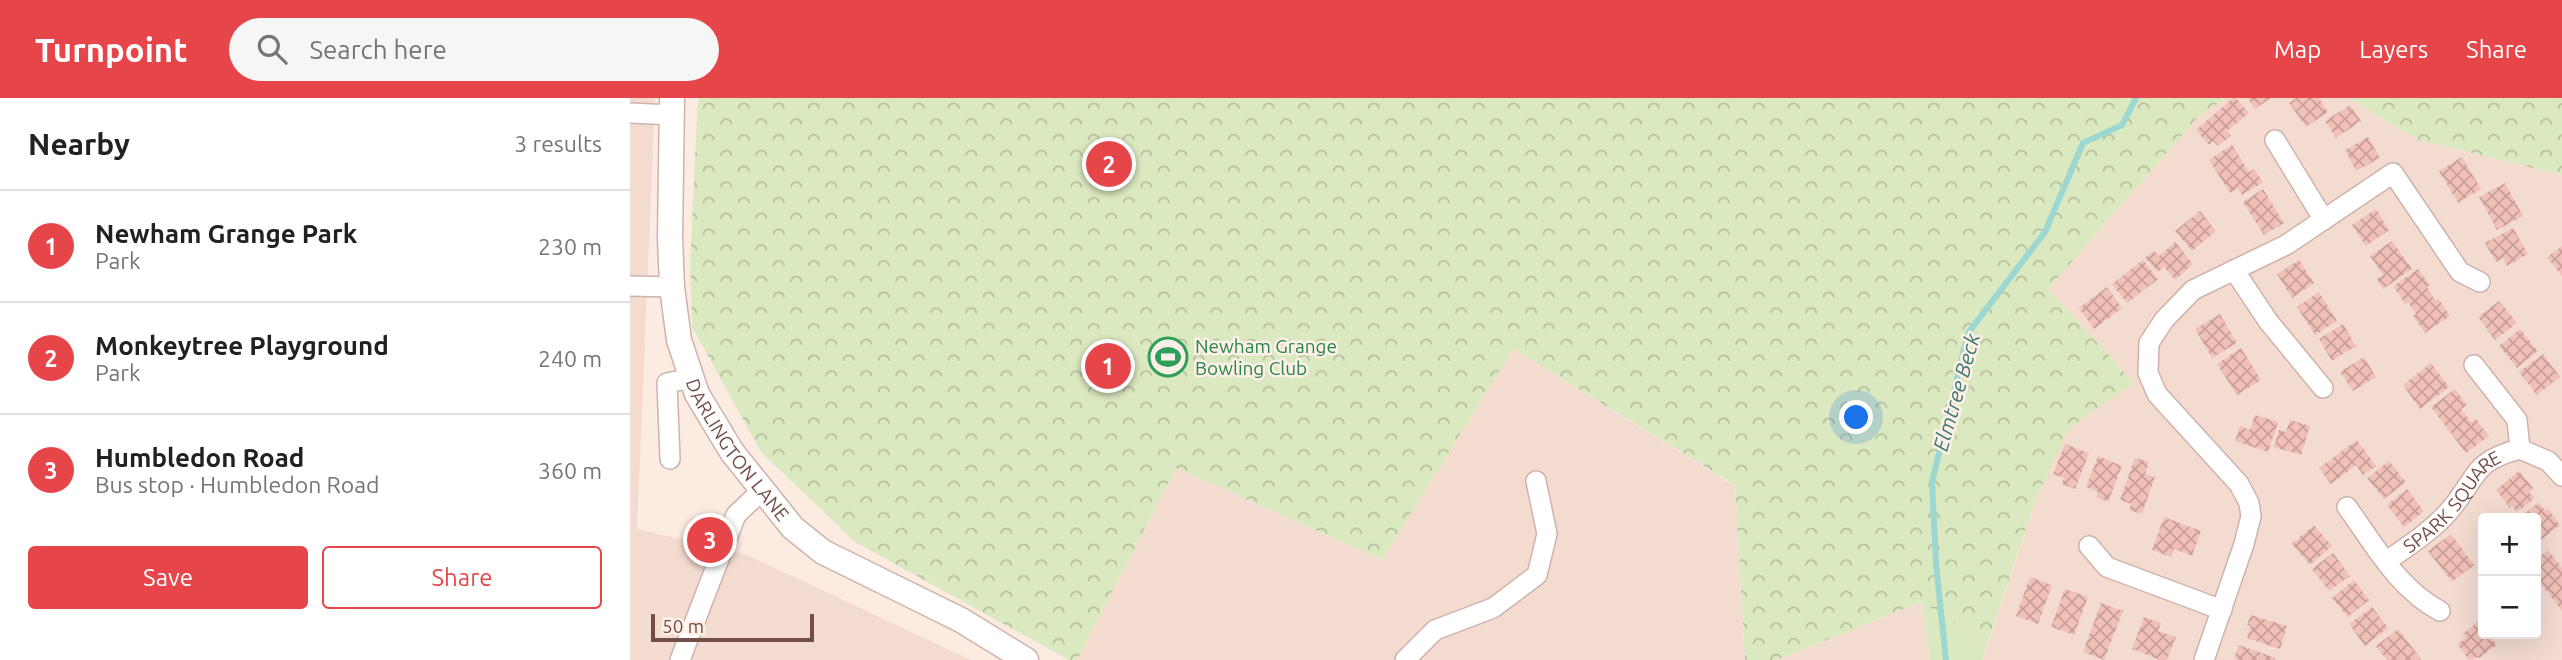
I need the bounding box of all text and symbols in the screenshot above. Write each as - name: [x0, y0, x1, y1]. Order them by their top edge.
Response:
- search box: [229, 18, 719, 81]
- icon: search: [253, 30, 291, 68]
- text: Turnpoint: [35, 31, 187, 68]
- text: Search here: [309, 35, 447, 64]
- text: Map: [2274, 36, 2321, 63]
- text: Layers: [2359, 36, 2428, 63]
- text: Share: [2466, 36, 2527, 63]
- text: Nearby: [28, 127, 130, 161]
- text: 3 results: [514, 131, 602, 156]
- pin: 2: [1086, 138, 1132, 190]
- text: Newham Grange Park: [95, 219, 357, 248]
- text: 1: [45, 234, 57, 259]
- text: 230 m: [538, 234, 602, 259]
- text: Park: [95, 248, 141, 273]
- water label: Elmtree Beck: [1928, 330, 1984, 454]
- text: Monkeytree Playground: [95, 331, 389, 360]
- place label: Newham Grange Bowling Club: [1195, 335, 1337, 379]
- sports icon: Newham Grange Bowling Club: [1147, 336, 1189, 378]
- pin: 1: [1085, 340, 1131, 392]
- text: 2: [45, 346, 57, 371]
- text: 240 m: [538, 346, 602, 371]
- text: Park: [95, 360, 141, 385]
- street label: DARLINGTON LANE: [682, 376, 794, 525]
- your location: [1839, 400, 1873, 434]
- text: Humbledon Road: [95, 443, 304, 472]
- street label: SPARK SQUARE: [2399, 446, 2504, 557]
- text: 3: [45, 458, 57, 483]
- text: 360 m: [538, 458, 602, 483]
- text: Bus stop · Humbledon Road: [95, 472, 380, 497]
- map controls: [2478, 513, 2541, 639]
- button: +: [2478, 513, 2541, 576]
- pin: 3: [687, 514, 733, 566]
- button: Save: [28, 546, 308, 609]
- button: Share: [322, 546, 602, 609]
- button: −: [2478, 576, 2541, 639]
- scale bar: [651, 611, 814, 643]
- text: 50 m: [662, 615, 704, 637]

